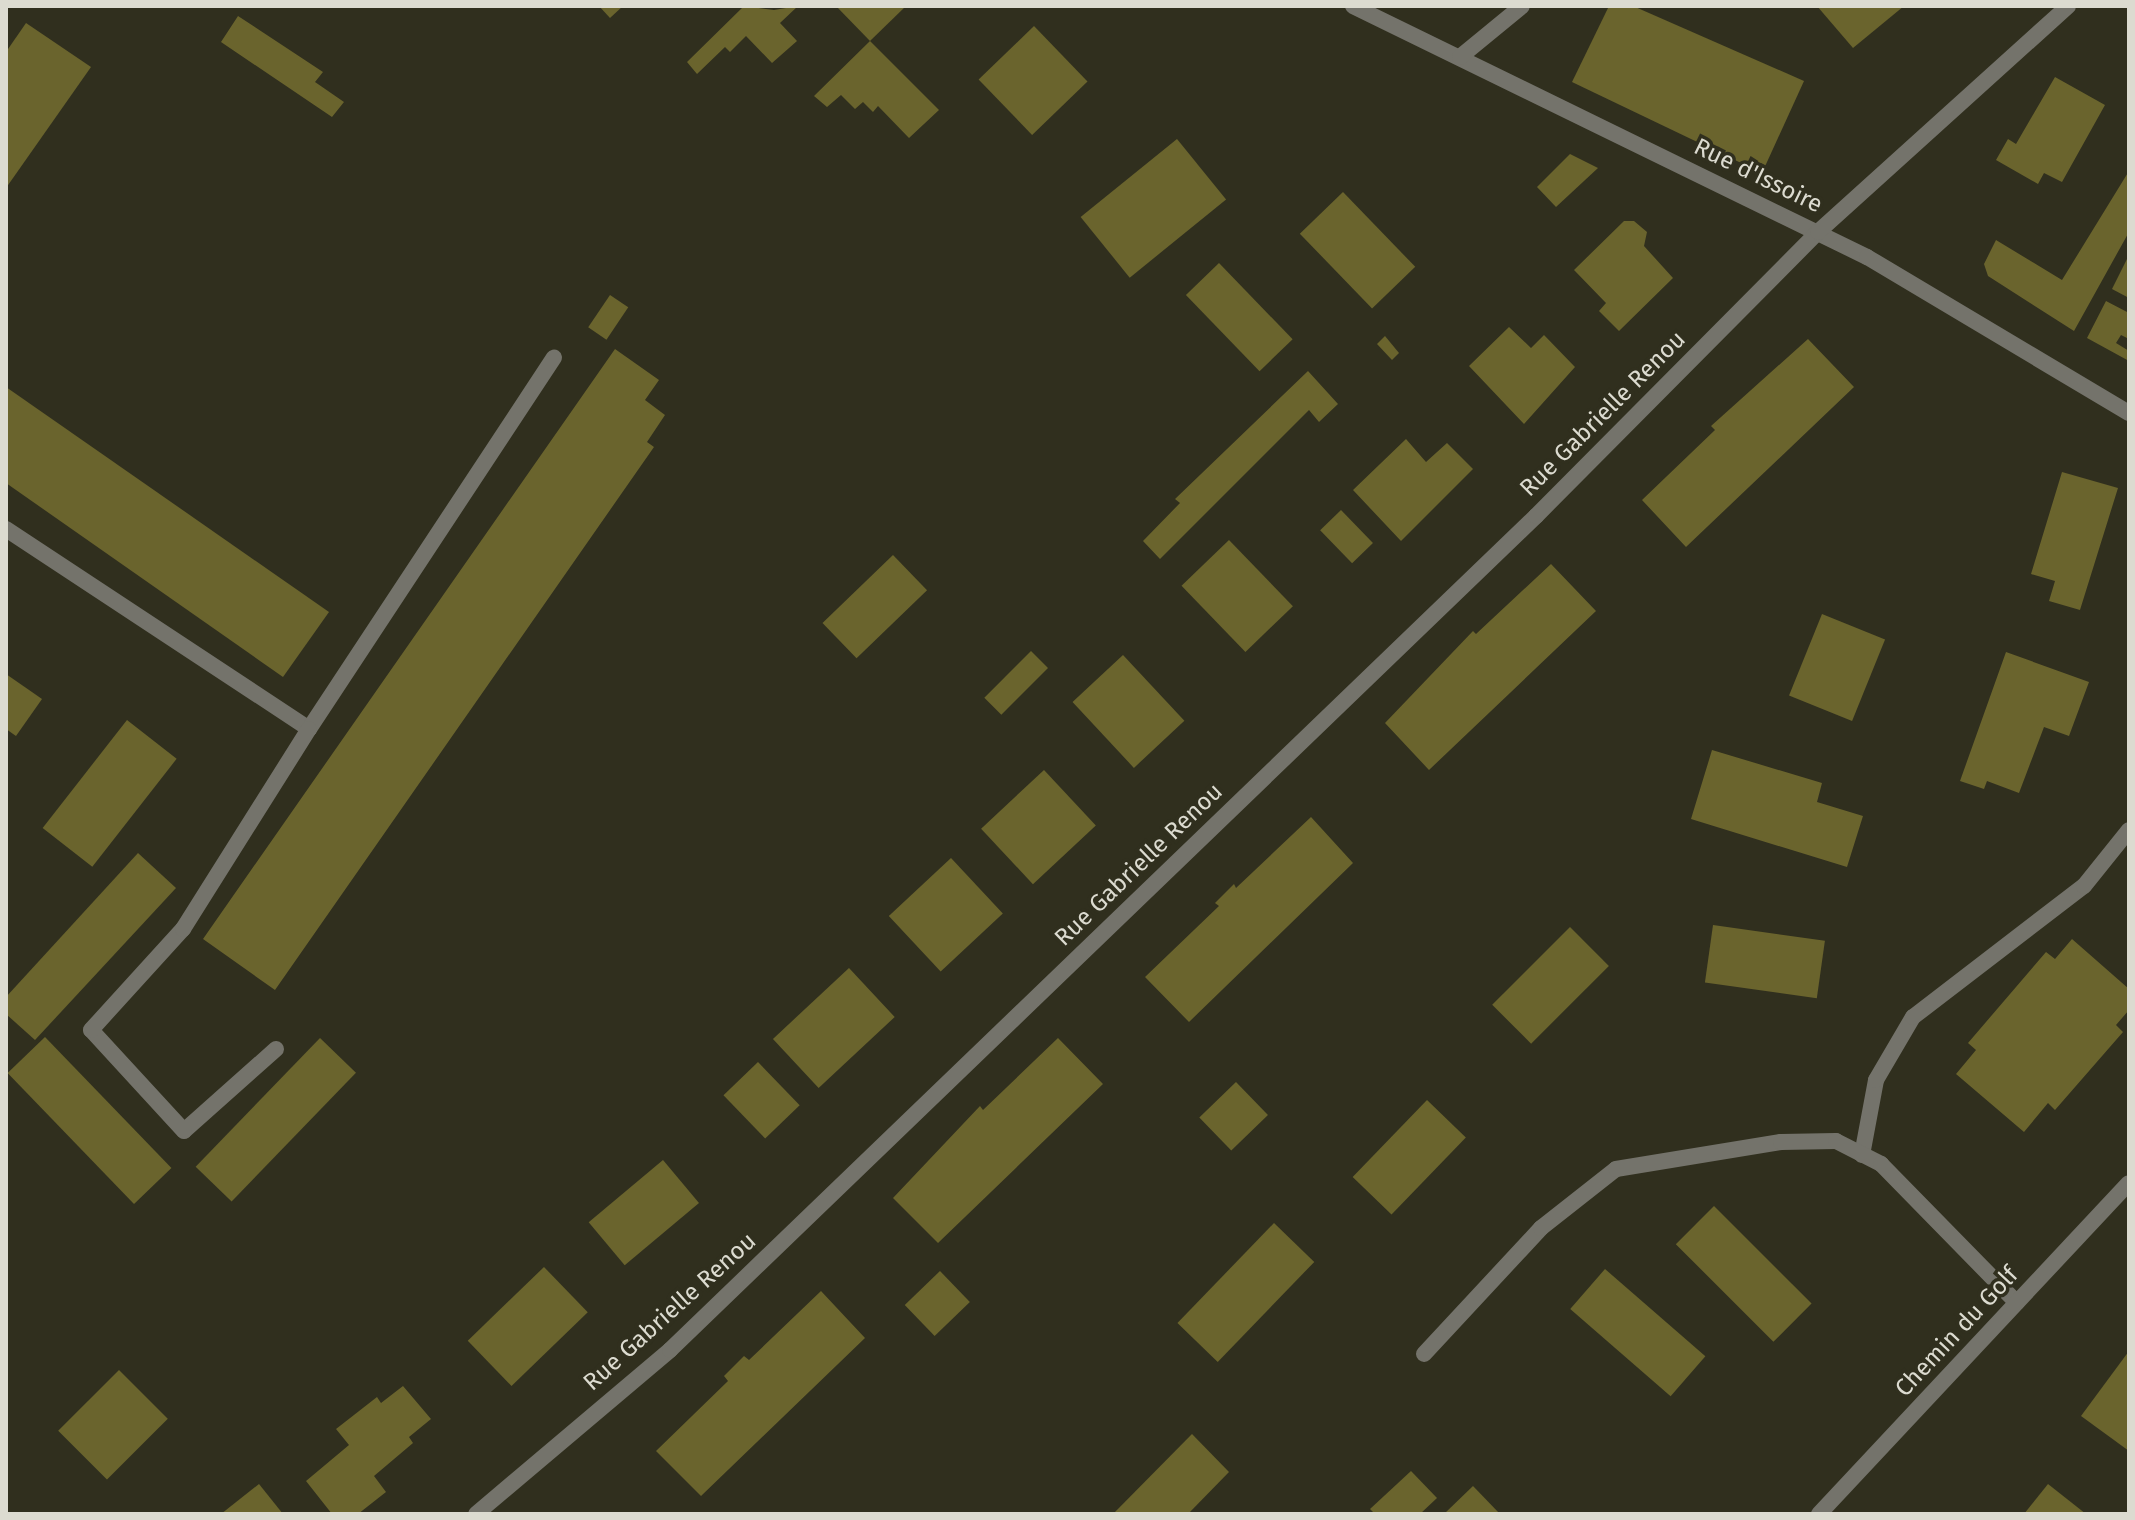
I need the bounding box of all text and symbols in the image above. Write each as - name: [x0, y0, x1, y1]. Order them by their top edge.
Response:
- street label: Rue d'Issoire: [1689, 133, 1827, 219]
- street label: Rue Gabrielle Renou: [1514, 325, 1692, 503]
- street label: Rue Gabrielle Renou: [1049, 777, 1229, 953]
- street label: Rue Gabrielle Renou: [578, 1227, 762, 1397]
- street label: Chemin du Golf: [1890, 1261, 2024, 1403]

